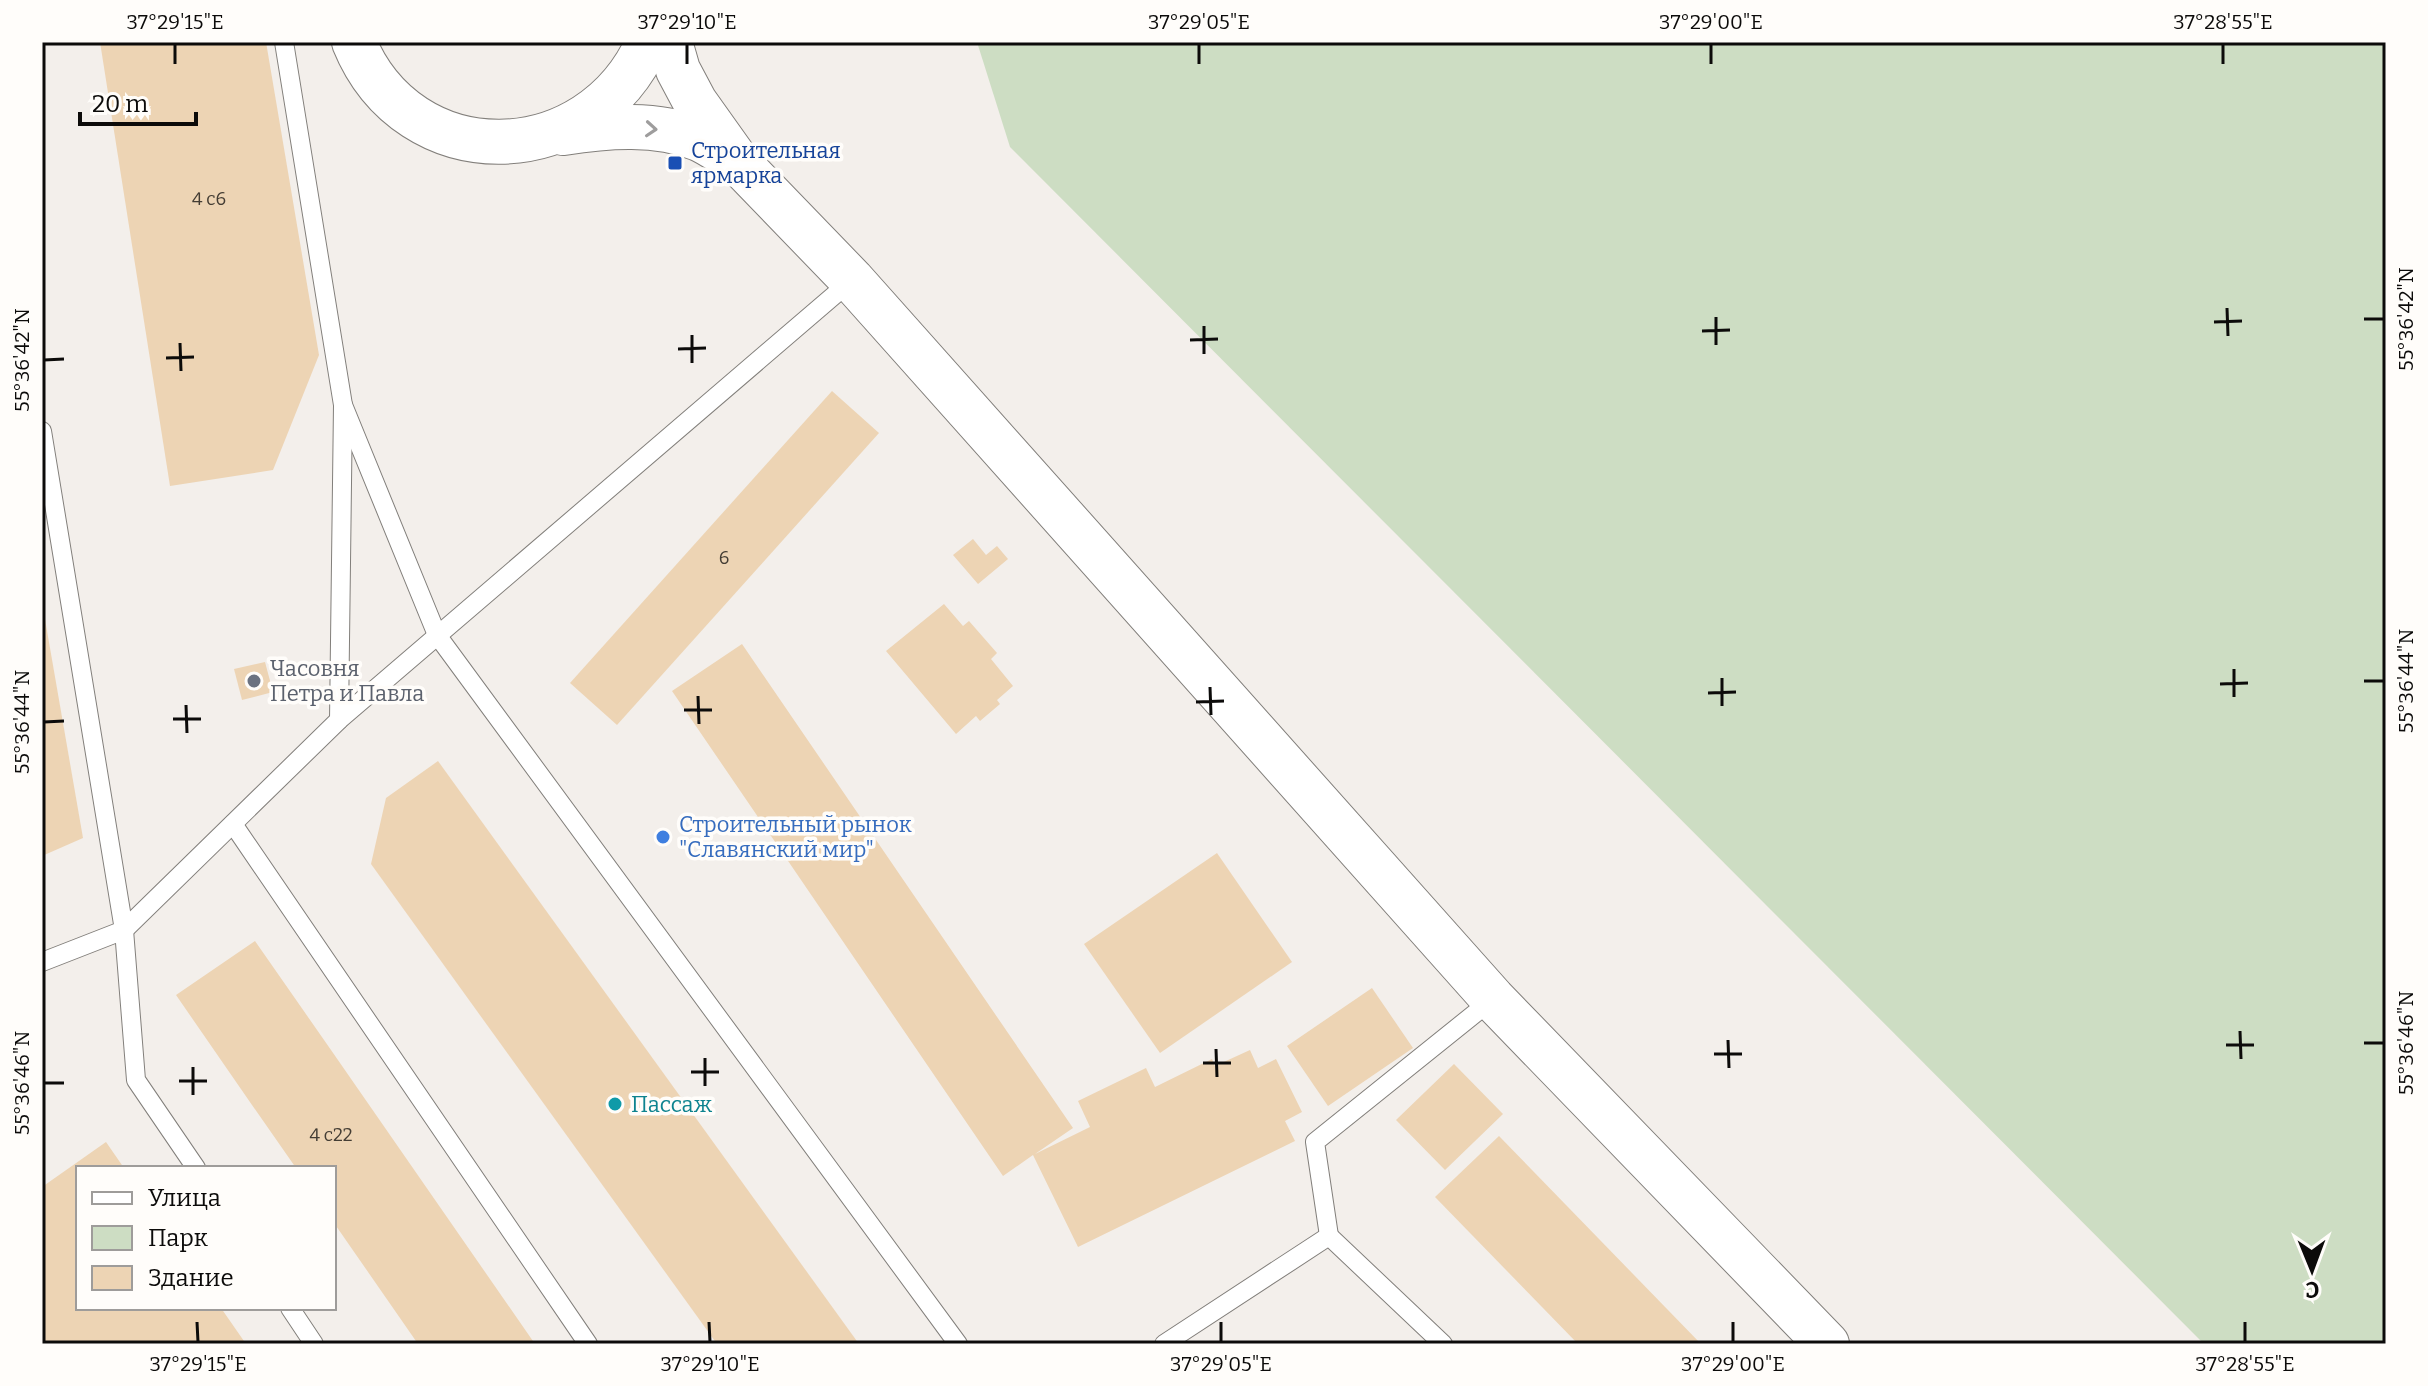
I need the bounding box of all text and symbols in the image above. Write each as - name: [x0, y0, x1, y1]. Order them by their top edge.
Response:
- text: 37°29'15"E: [126, 10, 224, 34]
- text: 37°29'10"E: [637, 10, 737, 34]
- text: 37°29'05"E: [1148, 10, 1250, 34]
- text: 37°29'00"E: [1659, 10, 1763, 34]
- text: 37°28'55"E: [2173, 10, 2273, 34]
- scale bar: [80, 76, 196, 126]
- text: 20 m: [92, 90, 148, 118]
- one-way arrow: [645, 120, 658, 137]
- place label: Строительная ярмарка: [691, 137, 841, 189]
- marker: Строительная ярмарка: [666, 154, 684, 172]
- house number: 4 с6: [192, 188, 226, 210]
- text: 55°36'42"N: [2394, 267, 2418, 371]
- text: 55°36'42"N: [10, 308, 34, 412]
- house number: 6: [719, 547, 729, 569]
- text: 55°36'44"N: [2394, 629, 2418, 733]
- place label: Часовня Петра и Павла: [270, 655, 424, 707]
- text: 55°36'44"N: [10, 670, 34, 774]
- marker: Часовня Петра и Павла: [245, 672, 263, 690]
- place label: Строительный рынок "Славянский мир": [679, 811, 912, 863]
- marker: Строительный рынок "Славянский мир": [654, 828, 672, 846]
- text: 55°36'46"N: [2394, 991, 2418, 1095]
- text: 55°36'46"N: [10, 1031, 34, 1135]
- place label: Пассаж: [631, 1091, 713, 1118]
- marker: Пассаж: [606, 1095, 624, 1113]
- house number: 4 с22: [310, 1124, 352, 1146]
- legend: [76, 1166, 336, 1310]
- text: Улица: [148, 1184, 221, 1212]
- text: Парк: [148, 1224, 208, 1252]
- north arrow: [2272, 1230, 2352, 1310]
- text: Здание: [148, 1264, 234, 1292]
- text: С: [2305, 1276, 2320, 1303]
- text: 37°29'15"E: [149, 1352, 247, 1376]
- text: 37°29'10"E: [660, 1352, 760, 1376]
- text: 37°29'05"E: [1170, 1352, 1272, 1376]
- text: 37°29'00"E: [1681, 1352, 1785, 1376]
- text: 37°28'55"E: [2195, 1352, 2295, 1376]

